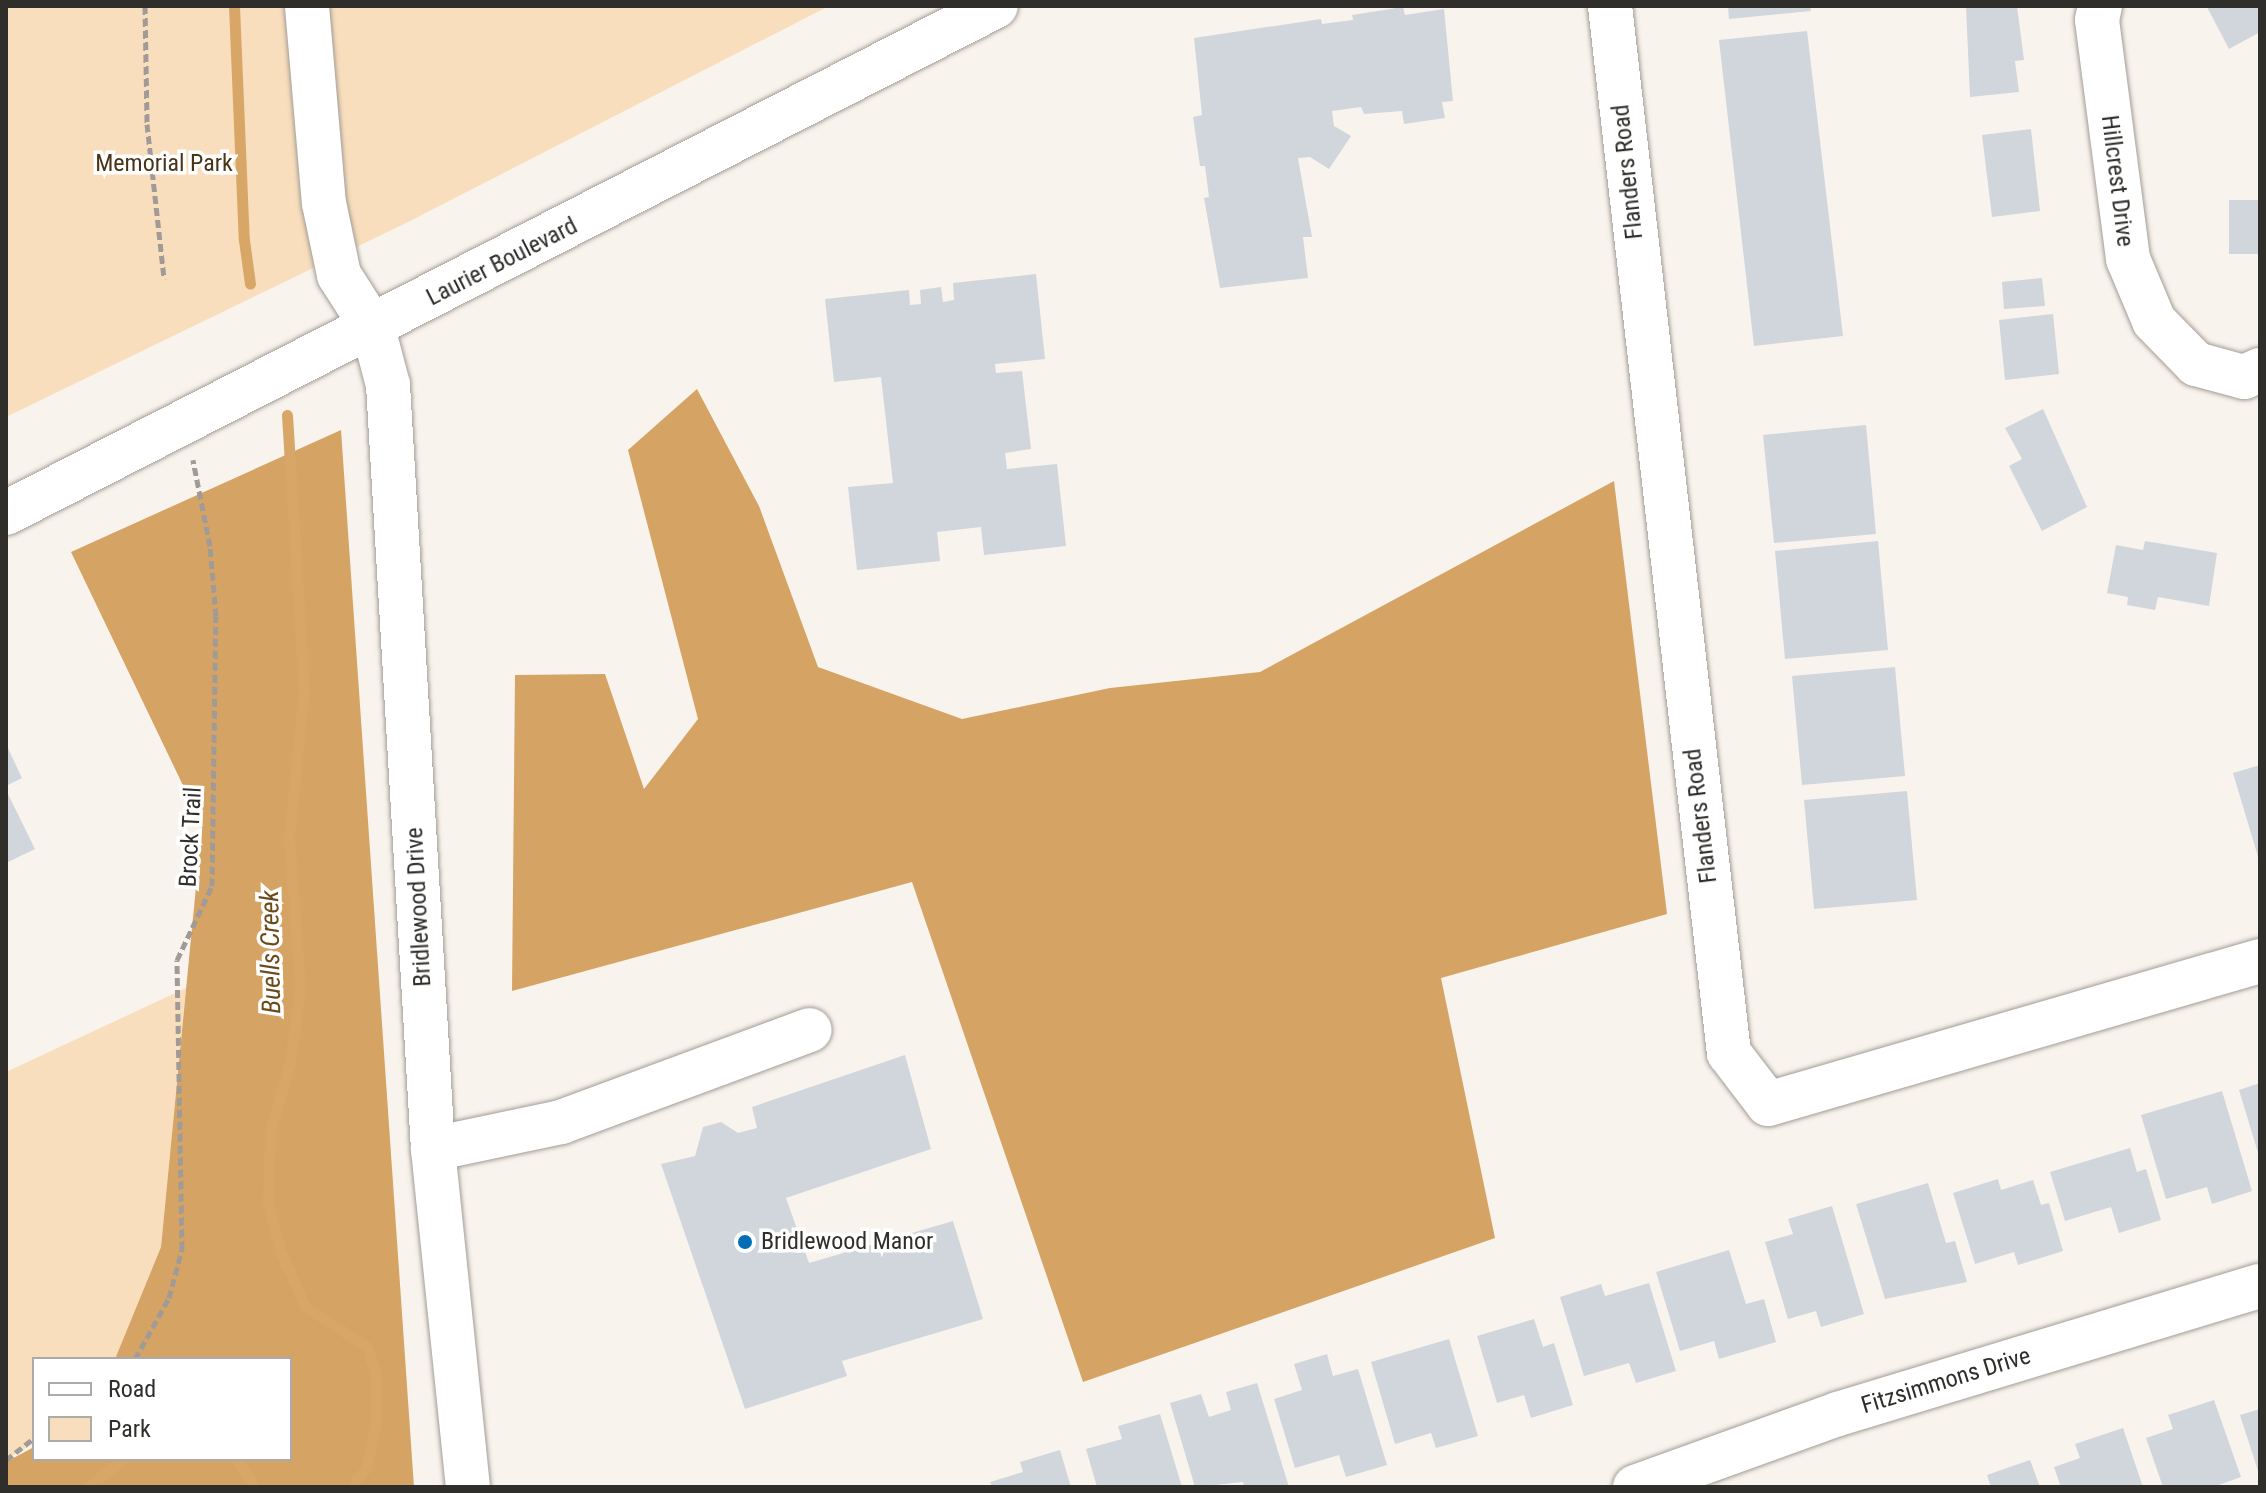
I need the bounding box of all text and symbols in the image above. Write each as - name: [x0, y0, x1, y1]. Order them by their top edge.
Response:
- street label: Flanders Road: [1607, 103, 1649, 241]
- street label: Hillcrest Drive: [2095, 114, 2139, 248]
- park label: Memorial Park: [95, 150, 233, 178]
- street label: Laurier Boulevard: [422, 212, 582, 312]
- street label: Flanders Road: [1678, 747, 1724, 885]
- street label: Brock Trail: [174, 786, 208, 888]
- street label: Bridlewood Drive: [400, 827, 438, 987]
- water label: Buells Creek: [254, 890, 288, 1014]
- place label: Bridlewood Manor: [761, 1228, 933, 1256]
- marker: Bridlewood Manor: [736, 1233, 754, 1251]
- street label: Fitzsimmons Drive: [1858, 1342, 2034, 1420]
- legend: [32, 1357, 292, 1461]
- text: Road: [108, 1375, 156, 1403]
- text: Park: [108, 1415, 151, 1443]

